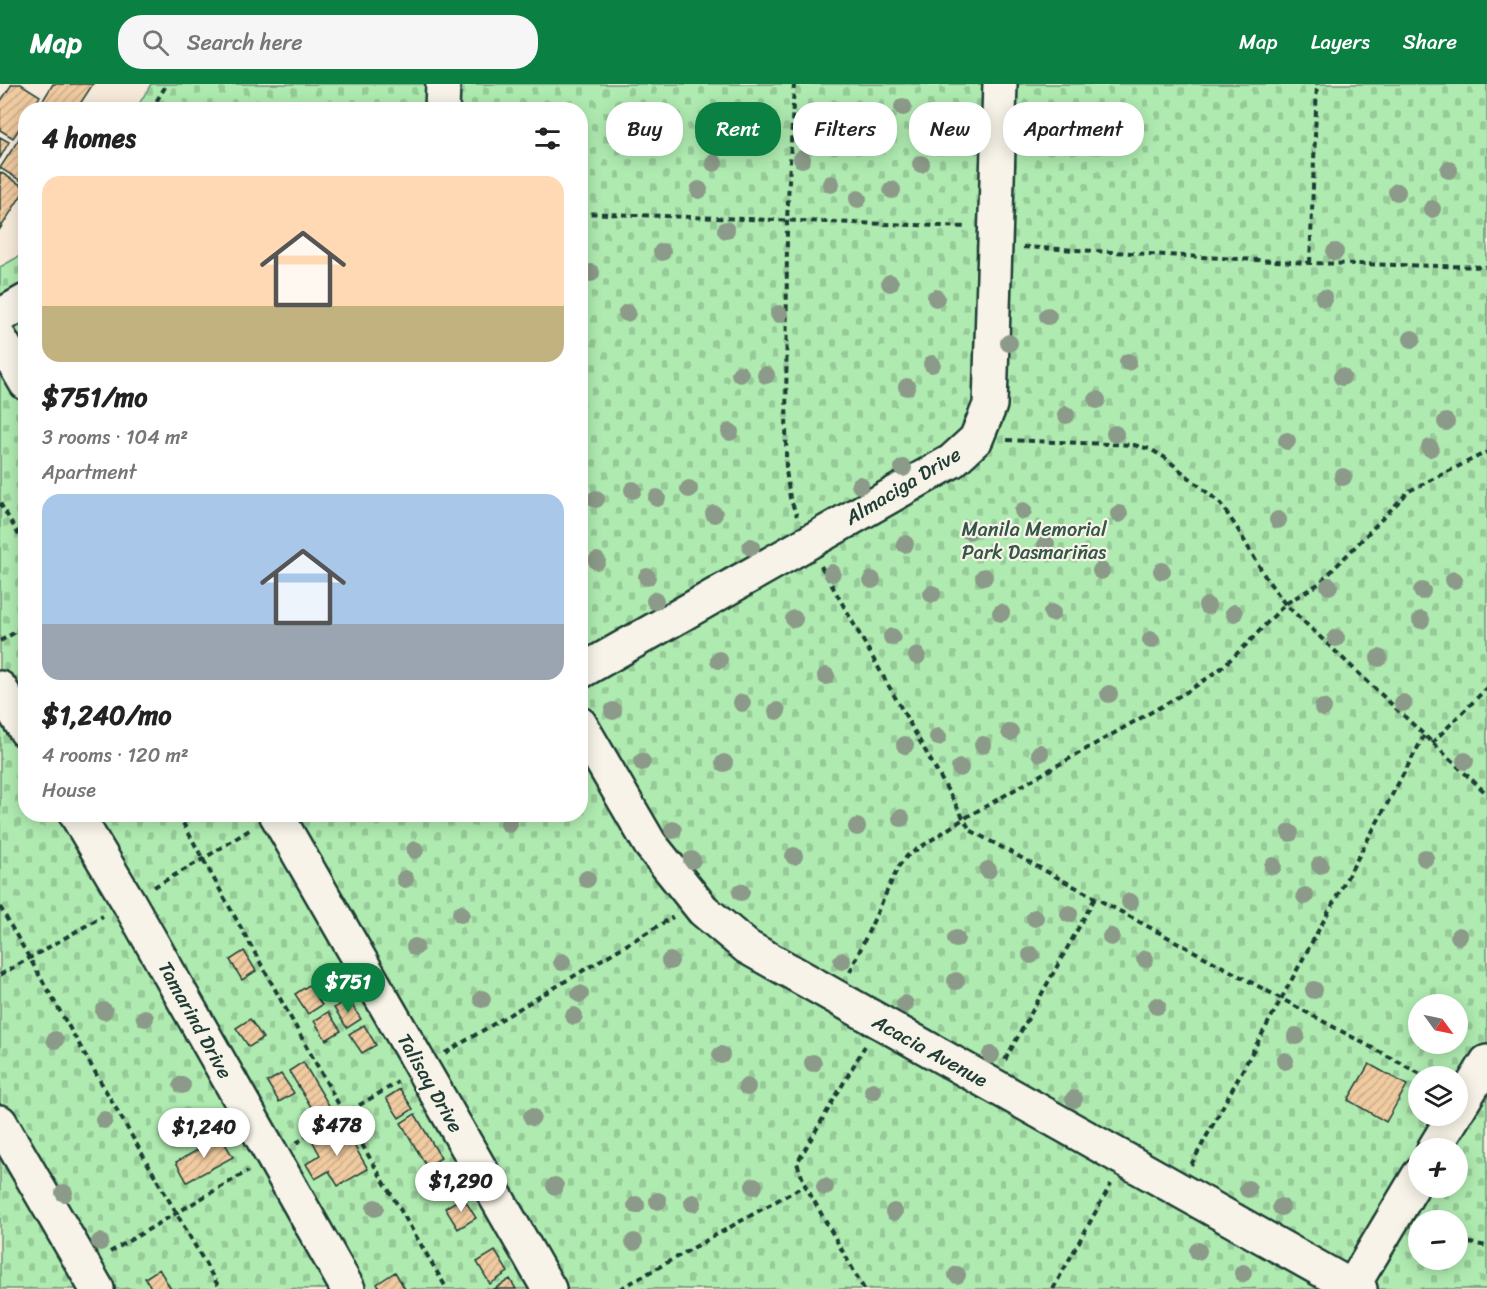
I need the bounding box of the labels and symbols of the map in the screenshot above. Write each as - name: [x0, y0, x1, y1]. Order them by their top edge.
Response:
- street label: Almaciga Drive: [837, 437, 968, 535]
- park label: Manila Memorial Park Dasmariñas: [961, 512, 1108, 570]
- street label: Tamarind Drive: [148, 955, 242, 1085]
- pin: $751: [312, 963, 384, 1014]
- north arrow: [1408, 994, 1468, 1054]
- street label: Acacia Avenue: [865, 1004, 995, 1097]
- street label: Talisay Drive: [387, 1026, 473, 1140]
- pin: $478: [301, 1106, 373, 1157]
- pin: $1,240: [155, 1108, 253, 1159]
- pin: $1,290: [412, 1162, 510, 1213]

